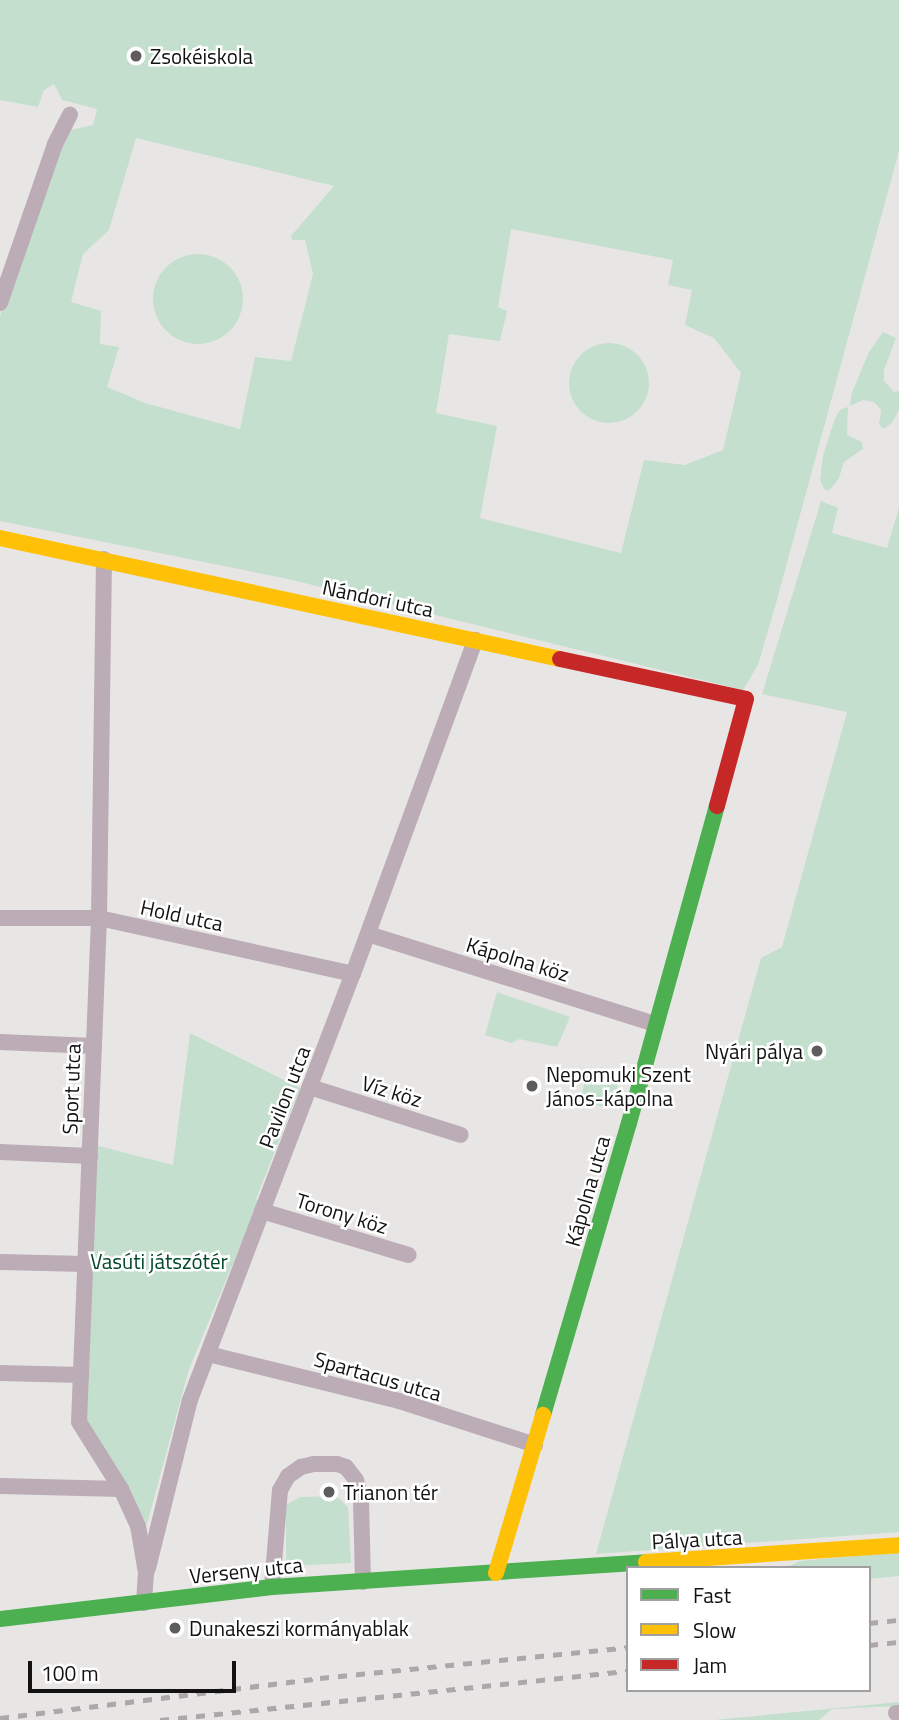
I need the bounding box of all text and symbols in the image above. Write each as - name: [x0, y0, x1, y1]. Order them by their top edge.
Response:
- place label: Zsokéiskola: [150, 43, 253, 69]
- marker: Zsokéiskola: [128, 48, 144, 64]
- street label: Nándori utca: [320, 574, 436, 622]
- street label: Hold utca: [138, 894, 226, 936]
- street label: Kápolna köz: [464, 931, 572, 987]
- place label: Nyári pálya: [705, 1038, 803, 1064]
- street label: Pavilon utca: [253, 1042, 315, 1152]
- street label: Sport utca: [57, 1043, 85, 1135]
- marker: Nyári pálya: [809, 1043, 825, 1059]
- place label: Nepomuki Szent János-kápolna: [546, 1061, 691, 1111]
- street label: Víz köz: [359, 1070, 425, 1112]
- marker: Nepomuki Szent János-kápolna: [524, 1078, 540, 1094]
- street label: Kápolna utca: [559, 1133, 615, 1249]
- street label: Torony köz: [293, 1187, 391, 1239]
- park label: Vasúti játszótér: [90, 1248, 228, 1274]
- street label: Spartacus utca: [312, 1346, 444, 1406]
- place label: Trianon tér: [343, 1479, 438, 1505]
- marker: Trianon tér: [321, 1484, 337, 1500]
- street label: Pálya utca: [651, 1524, 743, 1554]
- street label: Verseny utca: [188, 1552, 304, 1588]
- legend: [626, 1566, 871, 1692]
- text: Fast: [693, 1579, 731, 1611]
- text: Slow: [693, 1614, 736, 1646]
- place label: Dunakeszi kormányablak: [189, 1615, 409, 1641]
- marker: Dunakeszi kormányablak: [167, 1620, 183, 1636]
- scale bar: [32, 1646, 240, 1690]
- text: Jam: [693, 1649, 727, 1681]
- text: 100 m: [41, 1657, 98, 1689]

